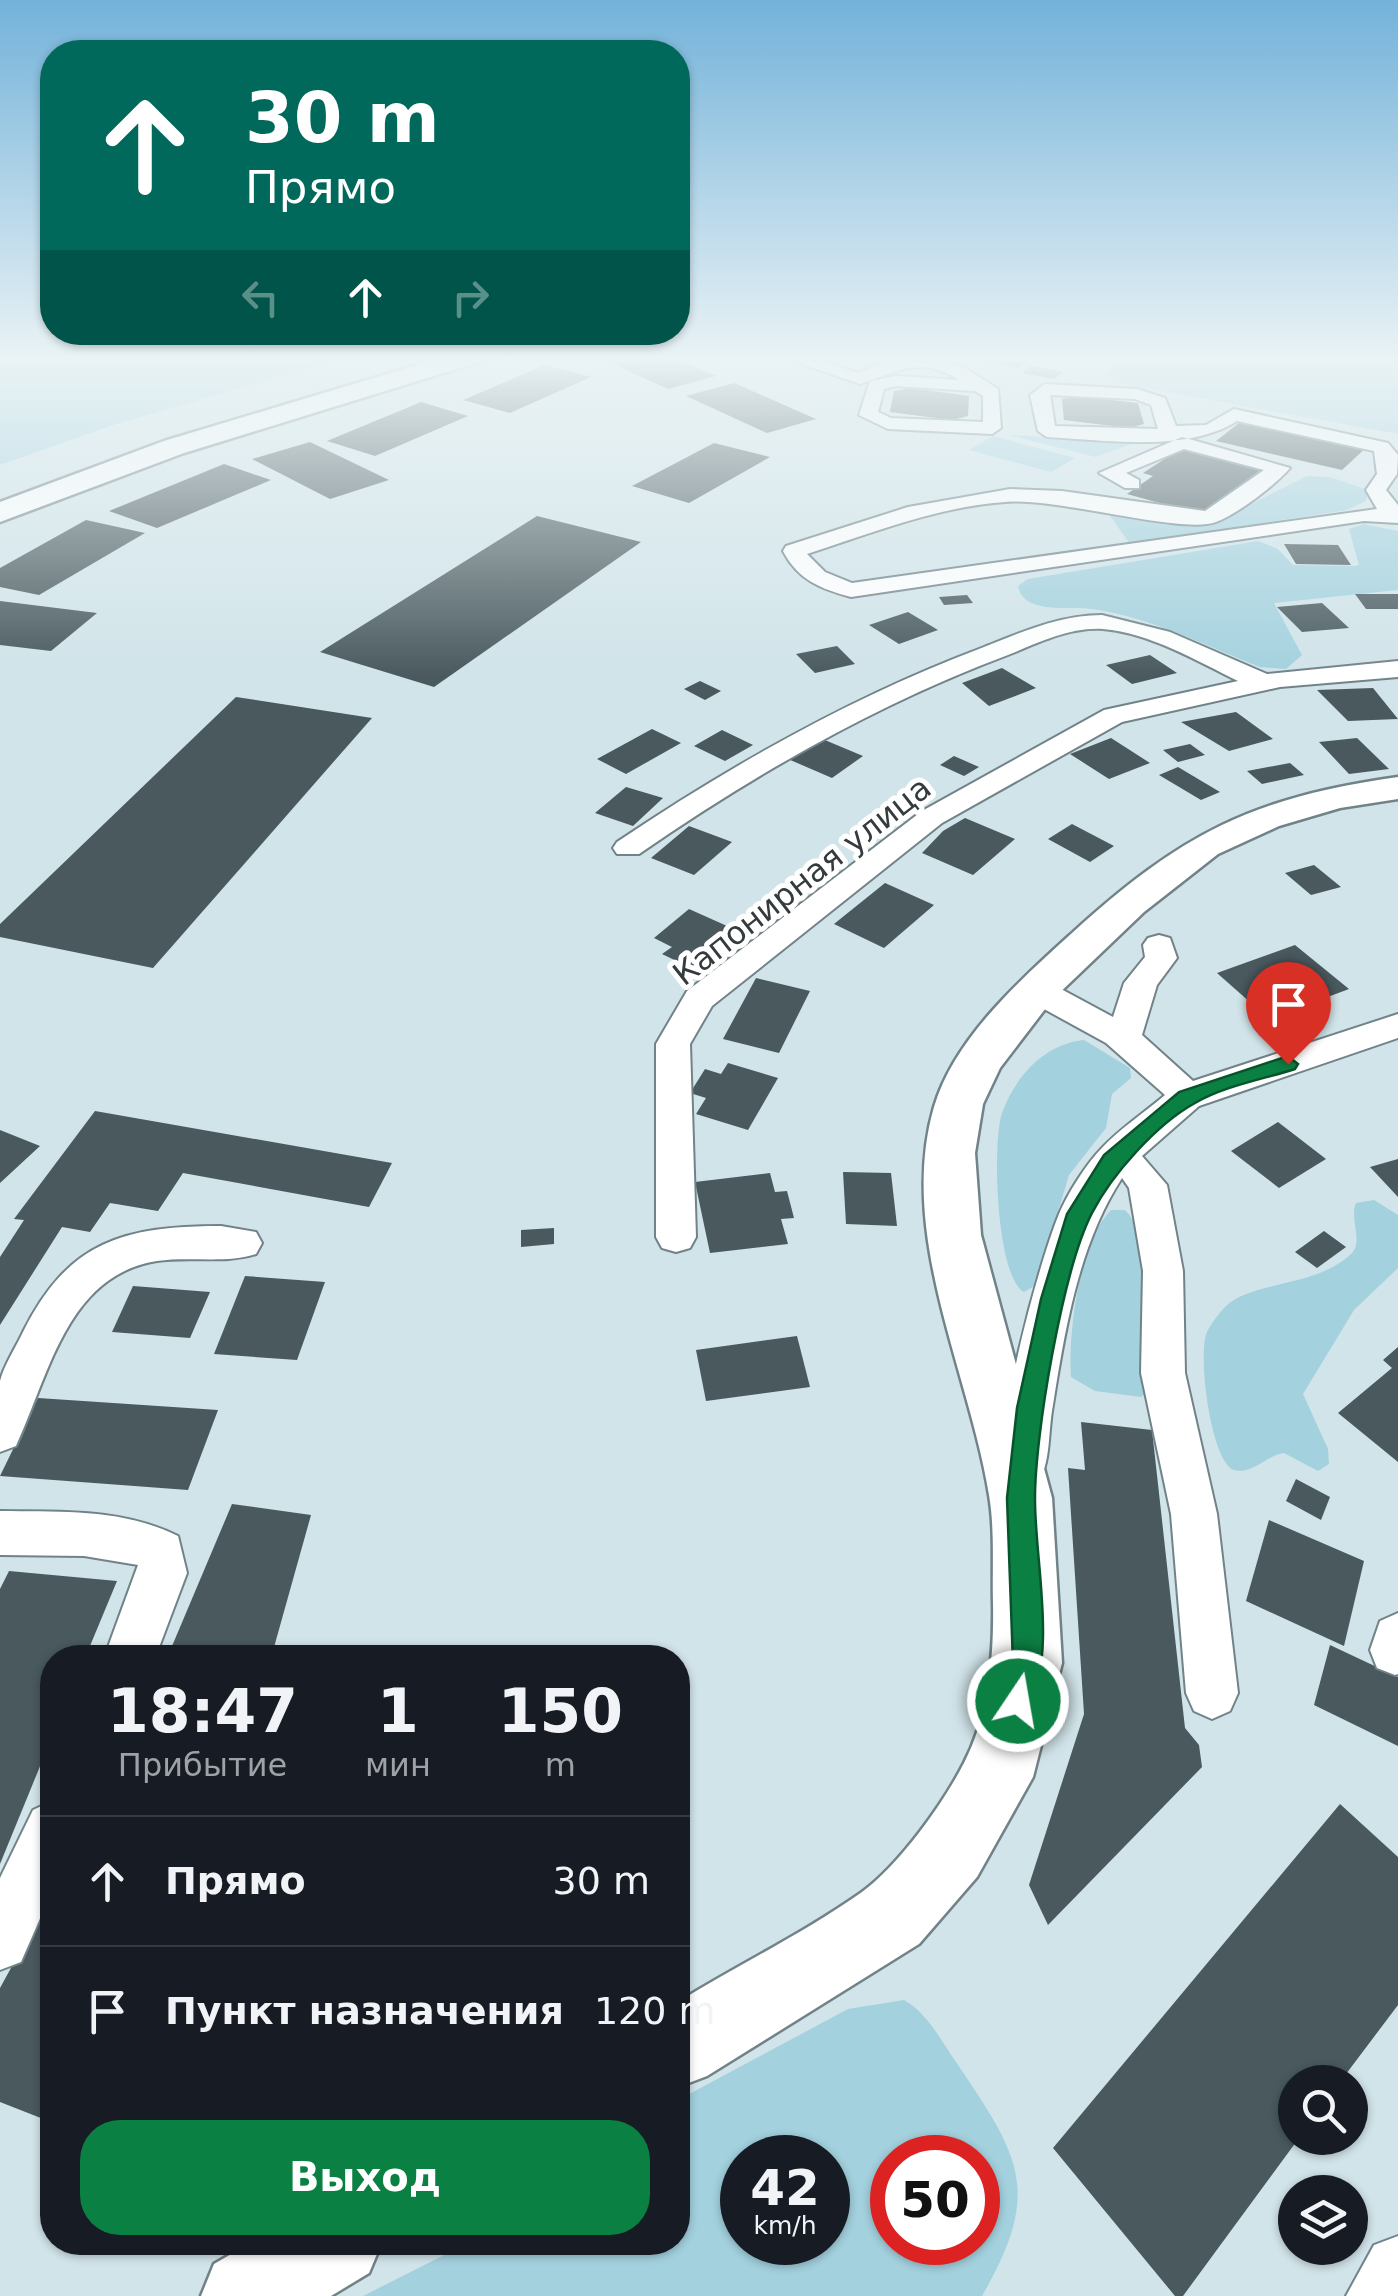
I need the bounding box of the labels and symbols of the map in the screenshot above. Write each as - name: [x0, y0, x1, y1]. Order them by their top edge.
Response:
- street label: Капонирная улица: [666, 769, 938, 993]
- pin: [1246, 962, 1331, 1065]
- position arrow: [966, 1649, 1070, 1753]
- speed limit sign: 50: [870, 2135, 1000, 2265]

